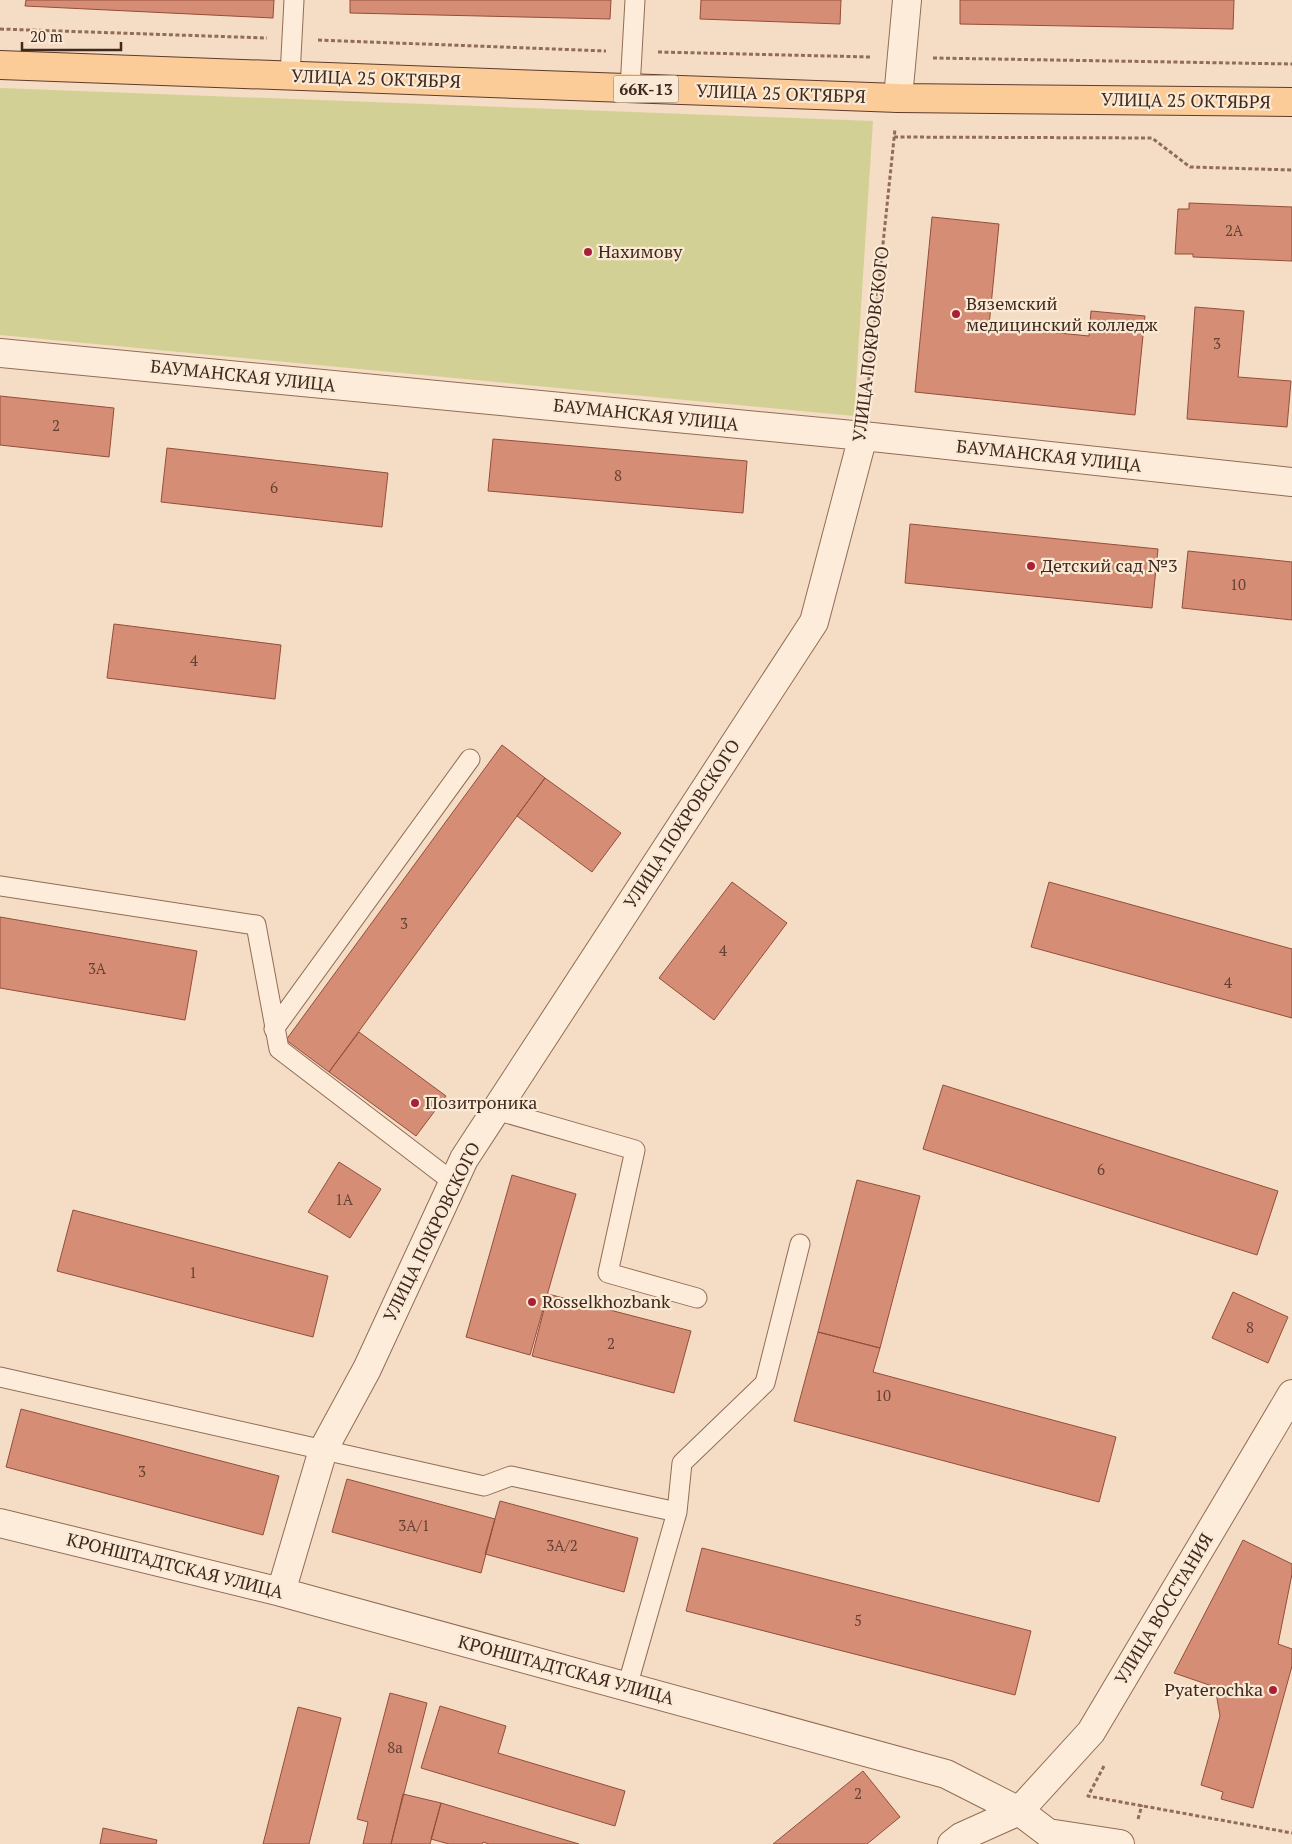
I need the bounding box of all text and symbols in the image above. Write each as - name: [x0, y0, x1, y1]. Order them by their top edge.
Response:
- scale bar: [22, 20, 121, 52]
- text: 20 m: [30, 26, 63, 46]
- street label: УЛИЦА 25 ОКТЯБРЯ: [291, 63, 461, 93]
- road number: 66К-13: [614, 76, 678, 102]
- street label: УЛИЦА 25 ОКТЯБРЯ: [696, 78, 866, 108]
- street label: УЛИЦА 25 ОКТЯБРЯ: [1101, 87, 1271, 113]
- house number: 2А: [1225, 220, 1244, 240]
- place label: Нахимову: [598, 239, 683, 263]
- street label: УЛИЦА ПОКРОВСКОГО: [846, 245, 894, 443]
- marker: Нахимову: [582, 246, 594, 258]
- place label: Вяземский медицинский колледж: [966, 291, 1158, 336]
- marker: Вяземский медицинский колледж: [950, 308, 962, 320]
- house number: 3: [1213, 333, 1221, 353]
- street label: БАУМАНСКАЯ УЛИЦА: [149, 353, 338, 397]
- street label: БАУМАНСКАЯ УЛИЦА: [552, 392, 741, 436]
- house number: 2: [52, 415, 60, 435]
- street label: БАУМАНСКАЯ УЛИЦА: [955, 433, 1144, 477]
- house number: 8: [614, 465, 622, 485]
- house number: 6: [270, 477, 278, 497]
- place label: Детский сад №3: [1041, 553, 1178, 577]
- marker: Детский сад №3: [1025, 560, 1037, 572]
- house number: 10: [1230, 574, 1246, 594]
- house number: 4: [190, 650, 198, 670]
- street label: УЛИЦА ПОКРОВСКОГО: [617, 734, 745, 913]
- house number: 3: [400, 913, 408, 933]
- house number: 4: [719, 940, 727, 960]
- house number: 3А: [88, 958, 107, 978]
- house number: 4: [1224, 972, 1232, 992]
- place label: Позитроника: [425, 1090, 537, 1114]
- marker: Позитроника: [409, 1097, 421, 1109]
- street label: УЛИЦА ПОКРОВСКОГО: [377, 1138, 485, 1325]
- house number: 6: [1097, 1159, 1105, 1179]
- house number: 1А: [335, 1189, 354, 1209]
- house number: 1: [189, 1262, 197, 1282]
- place label: Rosselkhozbank: [542, 1289, 671, 1313]
- marker: Rosselkhozbank: [526, 1296, 538, 1308]
- house number: 8: [1246, 1317, 1254, 1337]
- house number: 2: [607, 1333, 615, 1353]
- house number: 10: [875, 1385, 891, 1405]
- house number: 3: [138, 1461, 146, 1481]
- house number: 3А/1: [398, 1515, 430, 1535]
- street label: КРОНШТАДТСКАЯ УЛИЦА: [64, 1526, 287, 1604]
- street label: УЛИЦА ВОССТАНИЯ: [1108, 1528, 1218, 1689]
- house number: 3А/2: [546, 1535, 578, 1555]
- house number: 5: [854, 1610, 862, 1630]
- street label: КРОНШТАДТСКАЯ УЛИЦА: [456, 1629, 678, 1710]
- place label: Pyaterochka: [1164, 1677, 1263, 1701]
- marker: Pyaterochka: [1267, 1684, 1279, 1696]
- house number: 8а: [387, 1737, 403, 1757]
- house number: 2: [854, 1783, 862, 1803]

